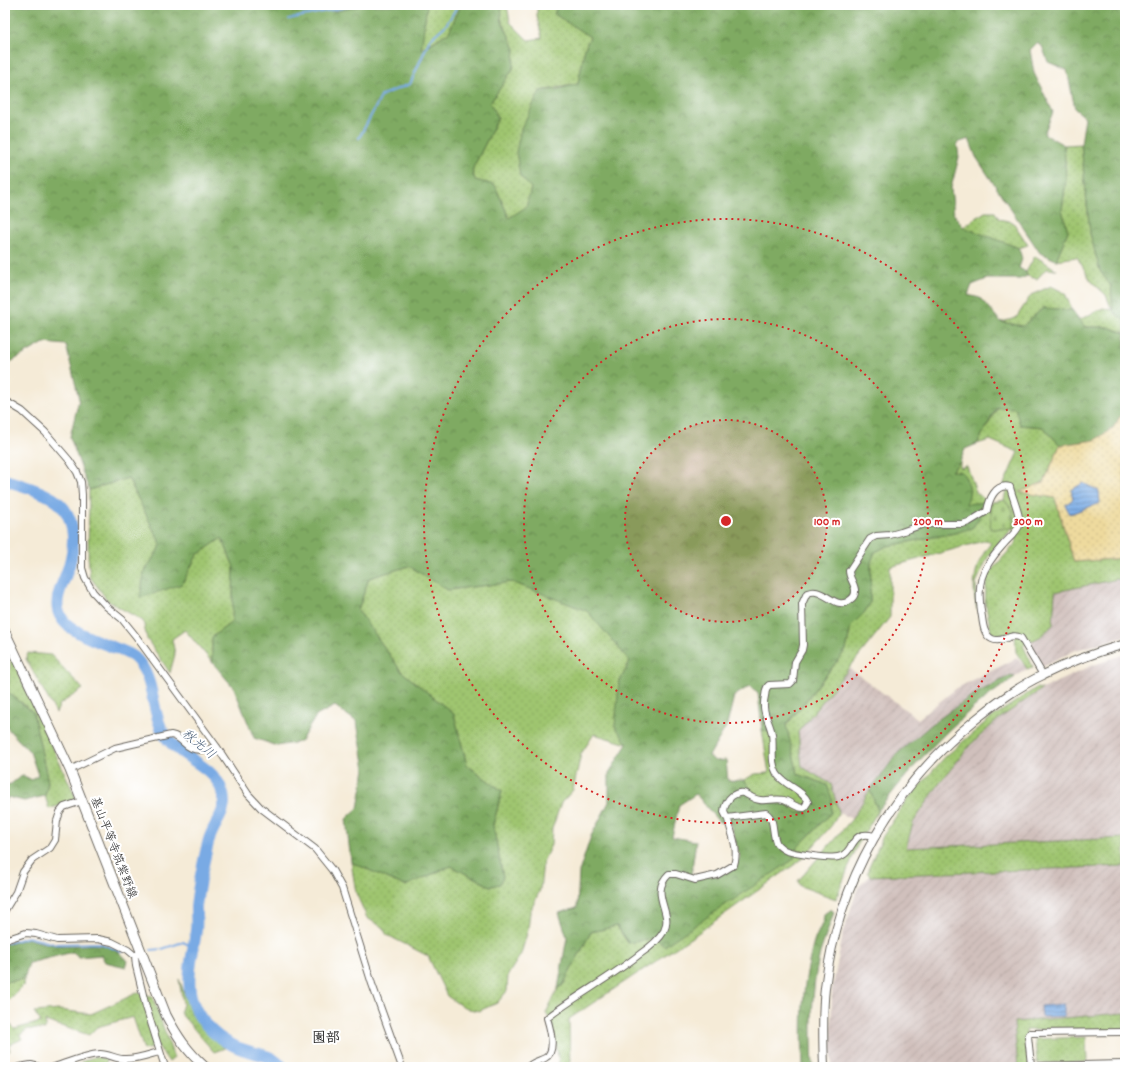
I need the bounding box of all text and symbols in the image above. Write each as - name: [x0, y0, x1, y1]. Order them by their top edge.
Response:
- centre of rings: [719, 514, 733, 528]
- text: 100 m: [814, 514, 840, 531]
- text: 200 m: [913, 514, 943, 531]
- text: 300 m: [1013, 514, 1043, 531]
- water label: 秋光川: [177, 725, 219, 765]
- street label: 基山平等寺筑紫野線: [86, 795, 140, 901]
- district label: 園部: [312, 1029, 340, 1049]

